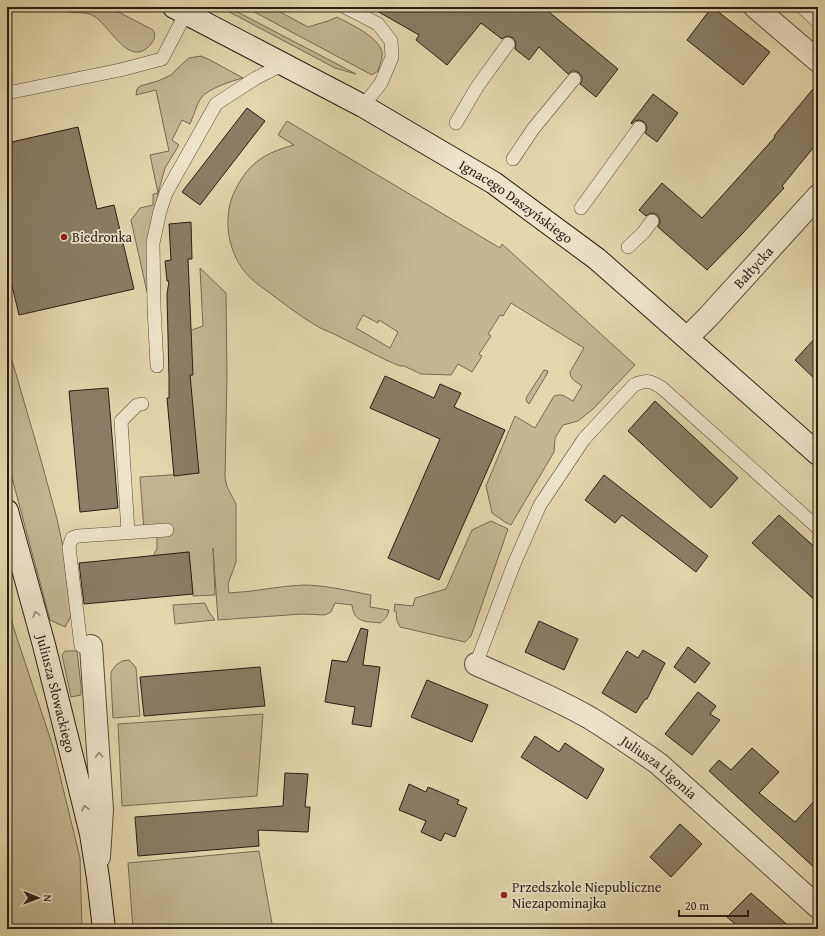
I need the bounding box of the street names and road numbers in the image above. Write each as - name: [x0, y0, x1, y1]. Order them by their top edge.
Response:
- street label: Ignacego Daszyńskiego: [456, 155, 577, 248]
- street label: Bałtycka: [729, 242, 778, 293]
- street label: Juliusza Słowackiego: [31, 630, 80, 755]
- street label: Juliusza Ligonia: [615, 730, 702, 804]

